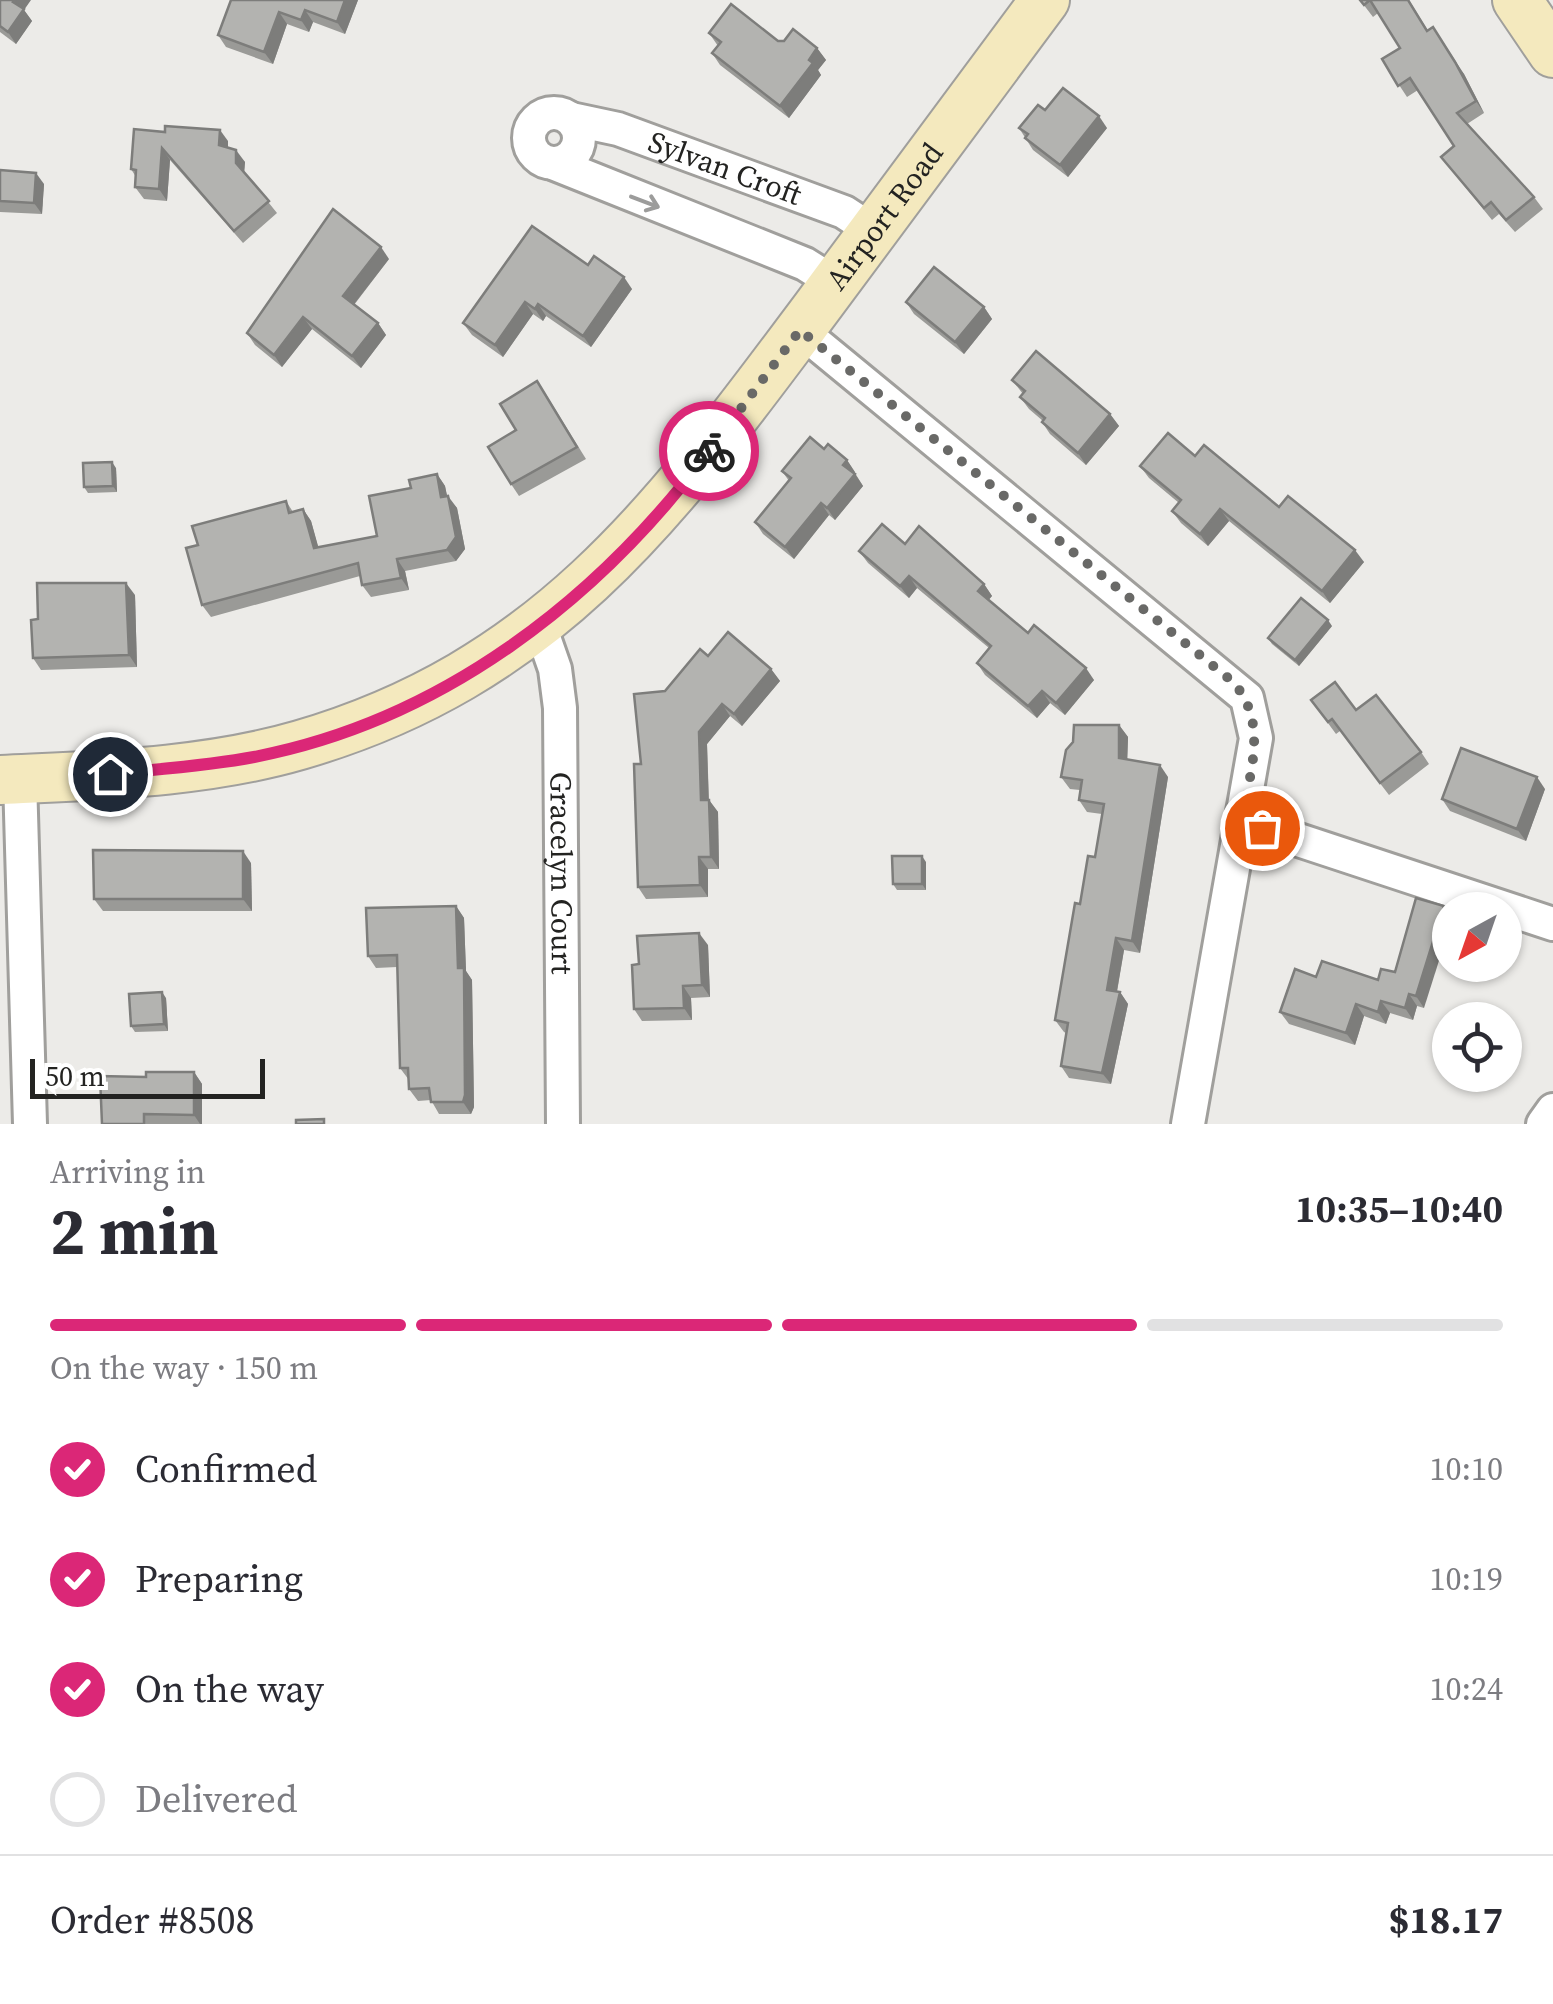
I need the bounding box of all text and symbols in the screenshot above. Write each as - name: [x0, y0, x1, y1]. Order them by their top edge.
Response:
- street label: Sylvan Croft: [643, 121, 808, 215]
- street label: Airport Road: [816, 134, 952, 298]
- one-way arrow: [629, 195, 659, 213]
- courier: [659, 401, 759, 501]
- icon: bike: [682, 424, 737, 479]
- pin: [68, 732, 153, 817]
- icon: home: [83, 747, 138, 802]
- street label: Gracelyn Court: [540, 772, 583, 975]
- pin: [1220, 786, 1305, 871]
- icon: bag: [1235, 801, 1290, 856]
- north arrow: [1432, 892, 1522, 982]
- map controls: [1432, 892, 1522, 1092]
- button: locate: [1432, 1002, 1522, 1092]
- scale bar: [30, 1054, 265, 1098]
- text: 50 m: [45, 1057, 105, 1095]
- text: Arriving in: [50, 1150, 205, 1194]
- text: 10:35–10:40: [1295, 1183, 1503, 1235]
- text: 2 min: [50, 1187, 219, 1276]
- text: On the way · 150 m: [50, 1346, 318, 1390]
- icon: check: [50, 1442, 105, 1497]
- text: Confirmed: [135, 1443, 317, 1495]
- text: 10:10: [1429, 1447, 1503, 1491]
- icon: check: [50, 1552, 105, 1607]
- text: Preparing: [135, 1553, 303, 1605]
- text: 10:19: [1429, 1557, 1503, 1601]
- icon: check: [50, 1662, 105, 1717]
- text: On the way: [135, 1663, 324, 1715]
- text: 10:24: [1429, 1667, 1503, 1711]
- text: Delivered: [135, 1773, 298, 1825]
- text: Order #8508: [50, 1894, 254, 1946]
- text: $18.17: [1389, 1894, 1503, 1946]

